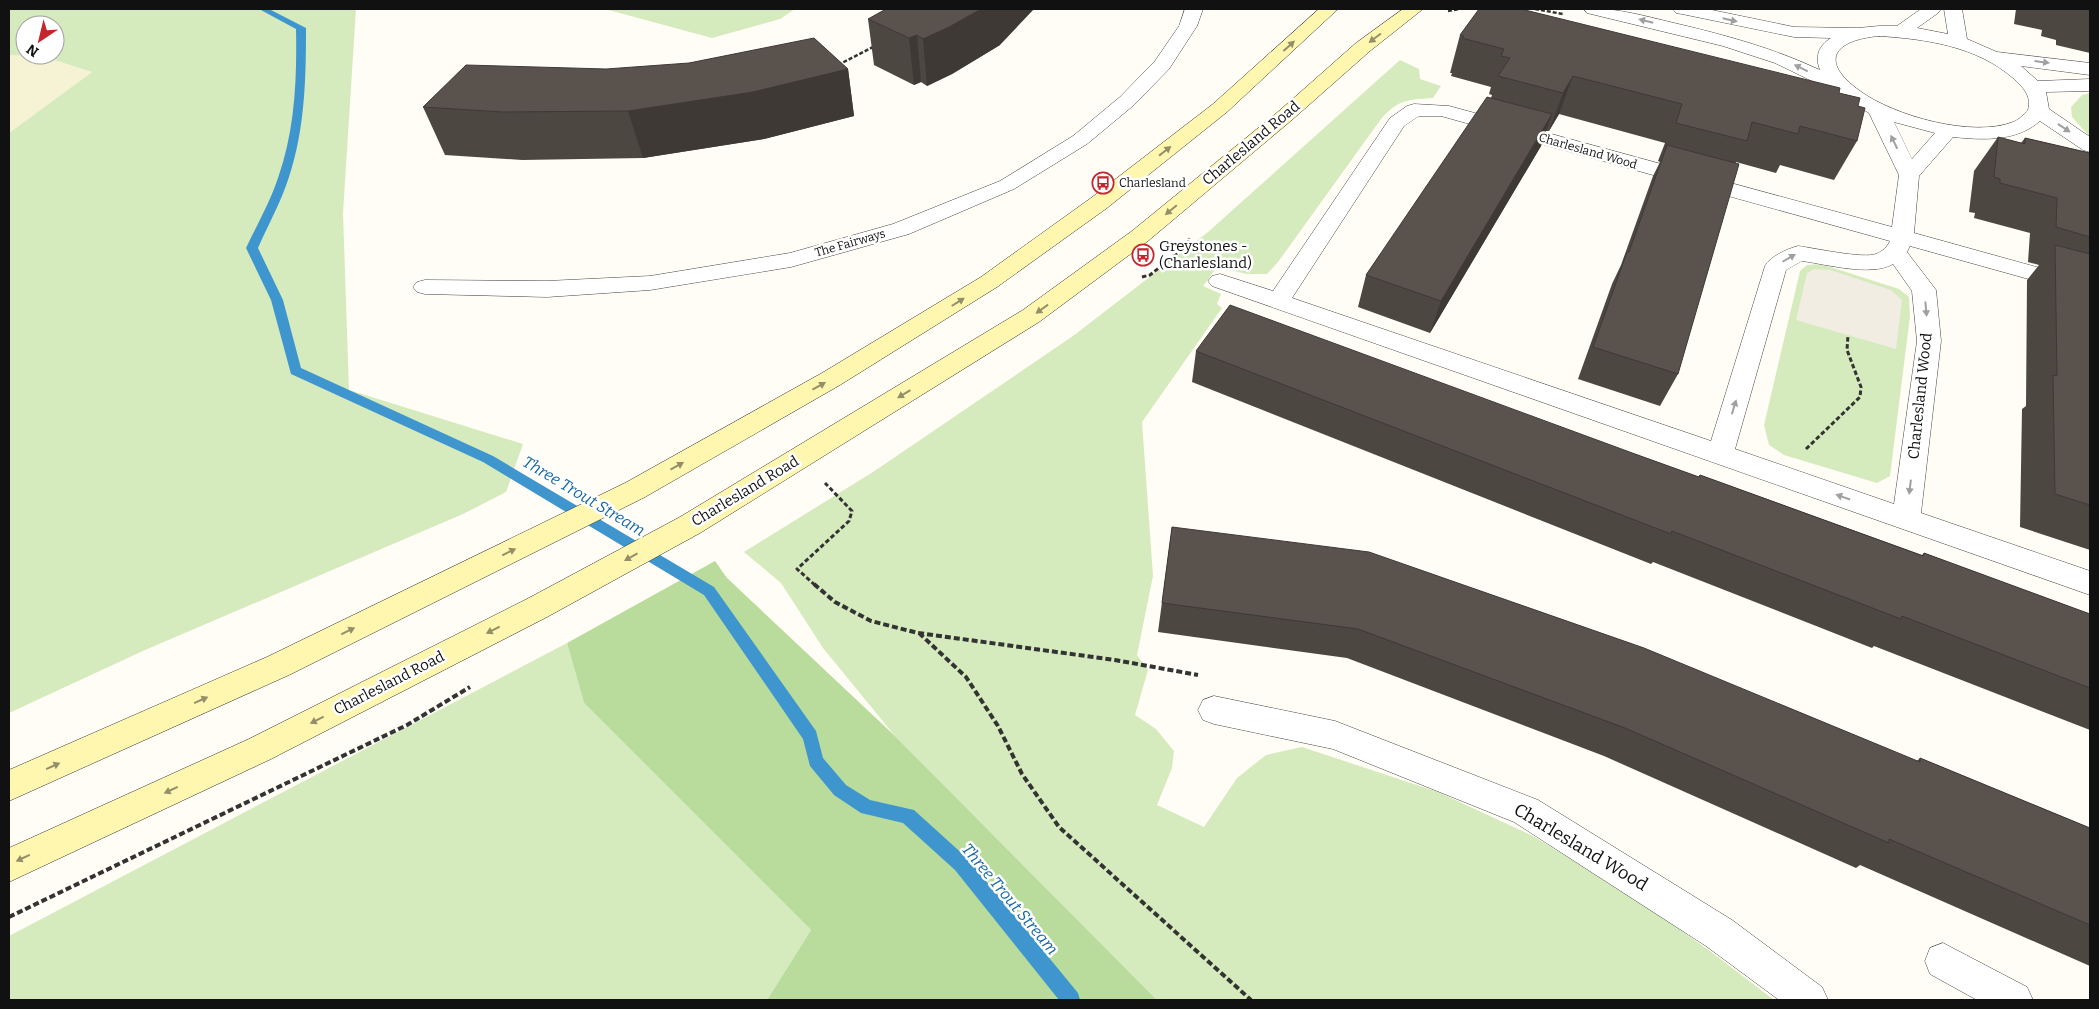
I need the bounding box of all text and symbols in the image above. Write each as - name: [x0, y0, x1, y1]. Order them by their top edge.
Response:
- north arrow: [15, 15, 65, 65]
- one-way arrow: [1722, 16, 1737, 24]
- one-way arrow: [1638, 17, 1653, 25]
- one-way arrow: [1369, 32, 1382, 43]
- text: N: [23, 40, 42, 60]
- one-way arrow: [1282, 40, 1294, 52]
- one-way arrow: [2035, 58, 2051, 66]
- one-way arrow: [1794, 64, 1808, 72]
- street label: Charlesland Road: [1199, 97, 1304, 189]
- one-way arrow: [2058, 123, 2071, 133]
- street label: Charlesland Wood: [1537, 130, 1639, 172]
- one-way arrow: [1890, 135, 1898, 150]
- one-way arrow: [1158, 146, 1171, 157]
- bus stop icon: Charlesland: [1091, 171, 1115, 195]
- place label: Charlesland: [1119, 176, 1186, 190]
- one-way arrow: [1165, 205, 1178, 216]
- street label: The Fairways: [813, 226, 887, 260]
- place label: Greystones - (Charlesland): [1159, 237, 1252, 272]
- bus stop icon: Greystones - (Charlesland): [1131, 243, 1155, 267]
- one-way arrow: [1783, 254, 1796, 263]
- one-way arrow: [951, 297, 964, 306]
- one-way arrow: [1922, 301, 1930, 317]
- one-way arrow: [1035, 304, 1049, 314]
- street label: Charlesland Wood: [1904, 332, 1936, 460]
- one-way arrow: [812, 382, 826, 391]
- one-way arrow: [897, 390, 910, 399]
- one-way arrow: [1730, 399, 1738, 414]
- water label: Three Trout Stream: [519, 452, 649, 540]
- street label: Charlesland Road: [688, 452, 802, 530]
- one-way arrow: [670, 462, 685, 470]
- one-way arrow: [1906, 479, 1914, 495]
- one-way arrow: [1836, 493, 1851, 500]
- one-way arrow: [502, 548, 516, 556]
- one-way arrow: [624, 553, 639, 561]
- one-way arrow: [486, 626, 500, 634]
- one-way arrow: [341, 627, 356, 635]
- street label: Charlesland Road: [331, 647, 447, 719]
- one-way arrow: [194, 695, 208, 703]
- one-way arrow: [310, 716, 324, 724]
- one-way arrow: [46, 762, 60, 770]
- one-way arrow: [164, 786, 178, 794]
- street label: Charlesland Wood: [1510, 798, 1652, 896]
- water label: Three Trout Stream: [958, 840, 1062, 958]
- one-way arrow: [16, 854, 30, 862]

